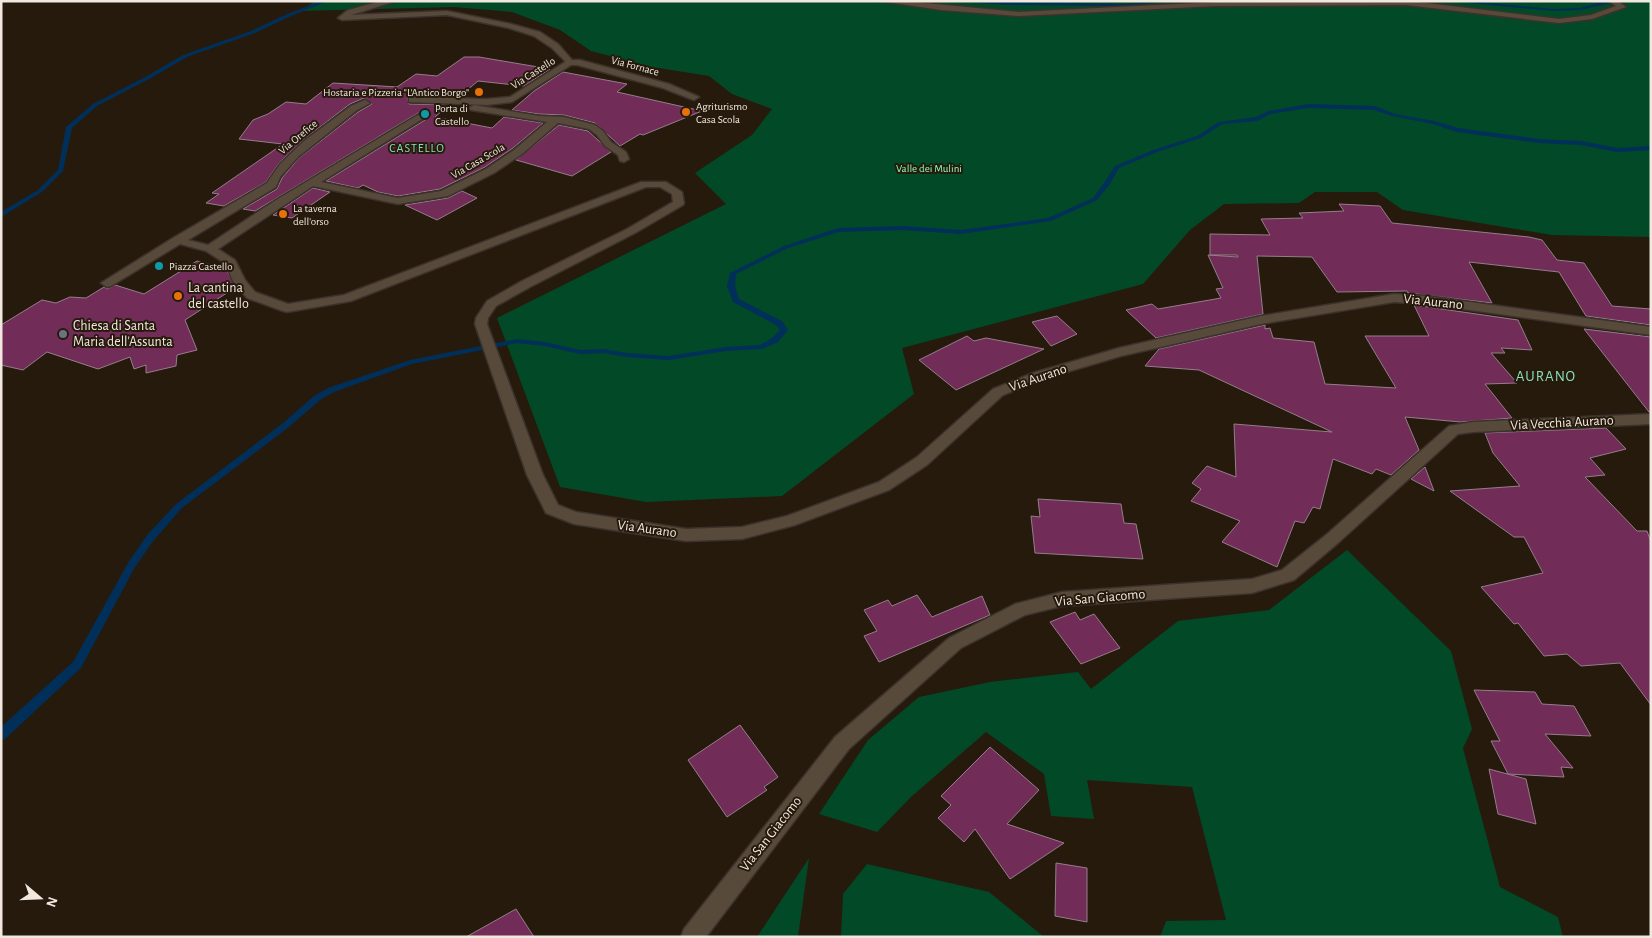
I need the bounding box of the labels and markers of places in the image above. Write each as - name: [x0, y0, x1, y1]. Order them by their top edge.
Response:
- marker: Hostaria e Pizzeria "L'Antico Borgo": [473, 86, 485, 98]
- place label: Hostaria e Pizzeria "L'Antico Borgo": [323, 87, 469, 98]
- place label: Agriturismo Casa Scola: [696, 101, 747, 125]
- place label: Porta di Castello: [435, 103, 469, 127]
- marker: Agriturismo Casa Scola: [680, 106, 692, 118]
- marker: Porta di Castello: [419, 108, 431, 120]
- place label: La taverna dell'orso: [293, 203, 337, 227]
- marker: La taverna dell'orso: [277, 208, 289, 220]
- marker: Piazza Castello: [153, 260, 165, 272]
- place label: Piazza Castello: [169, 261, 233, 272]
- place label: La cantina del castello: [188, 281, 249, 311]
- marker: La cantina del castello: [172, 290, 184, 302]
- place label: Chiesa di Santa Maria dell'Assunta: [73, 319, 173, 349]
- marker: Chiesa di Santa Maria dell'Assunta: [57, 328, 69, 340]

